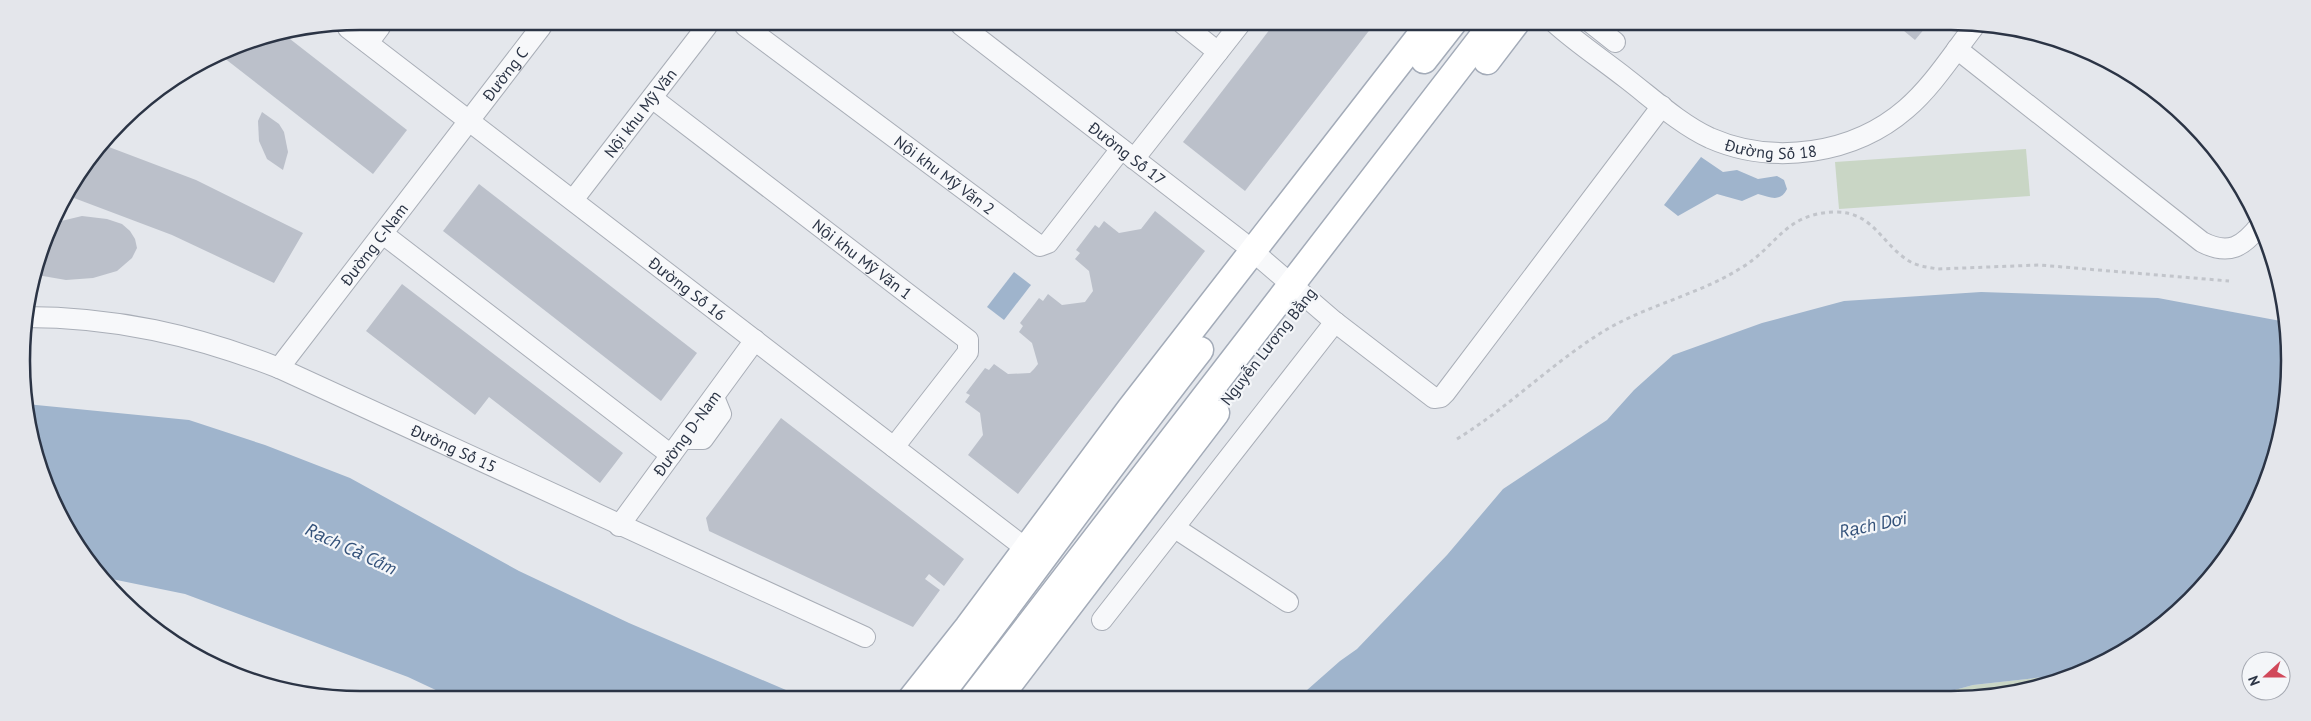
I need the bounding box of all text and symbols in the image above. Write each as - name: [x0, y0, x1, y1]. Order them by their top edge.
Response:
- street label: Đường C: [477, 43, 532, 105]
- street label: Nội khu Mỹ Văn: [600, 64, 681, 161]
- street label: Đường Số 17: [1084, 117, 1170, 189]
- street label: Nội khu Mỹ Văn 2: [890, 131, 999, 219]
- street label: Đường Số 18: [1722, 134, 1818, 163]
- street label: Đường C-Nam: [335, 199, 412, 290]
- street label: Nội khu Mỹ Văn 1: [809, 215, 916, 304]
- street label: Đường Số 16: [644, 252, 730, 325]
- street label: Nguyễn Lương Bằng: [1216, 283, 1320, 409]
- street label: Đường D-Nam: [648, 386, 725, 481]
- street label: Đường Số 15: [407, 420, 500, 477]
- water label: Rạch Dơi: [1837, 506, 1910, 543]
- water label: Rạch Cả Cấm: [302, 517, 401, 580]
- north arrow: [2241, 651, 2291, 701]
- text: N: [2244, 673, 2264, 688]

